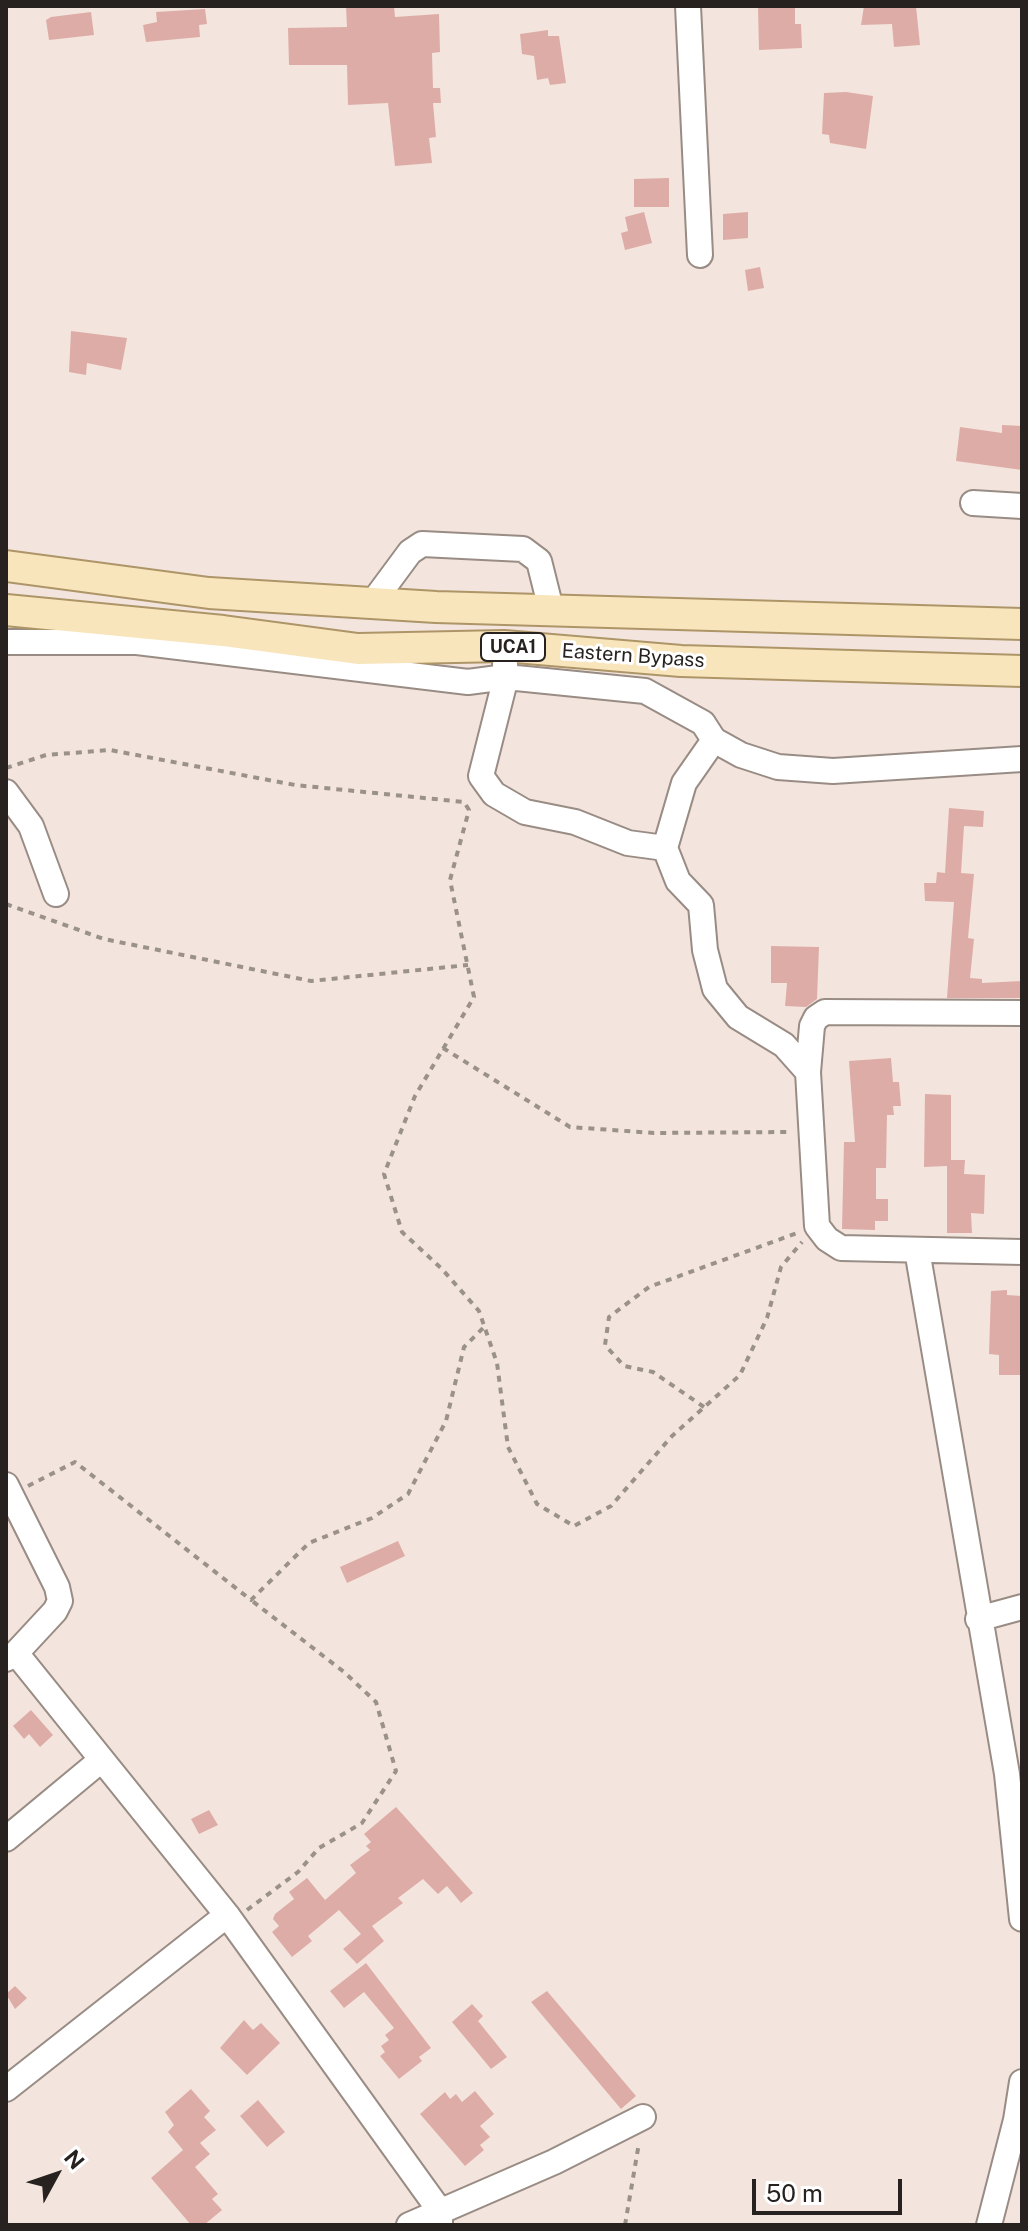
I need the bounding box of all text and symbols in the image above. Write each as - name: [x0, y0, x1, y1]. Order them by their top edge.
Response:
- road number: UCA1: [481, 633, 545, 661]
- street label: Eastern Bypass: [561, 639, 705, 673]
- north arrow: [16, 2135, 96, 2215]
- text: N: [59, 2145, 90, 2175]
- scale bar: [756, 2163, 906, 2213]
- text: 50 m: [766, 2179, 823, 2207]

